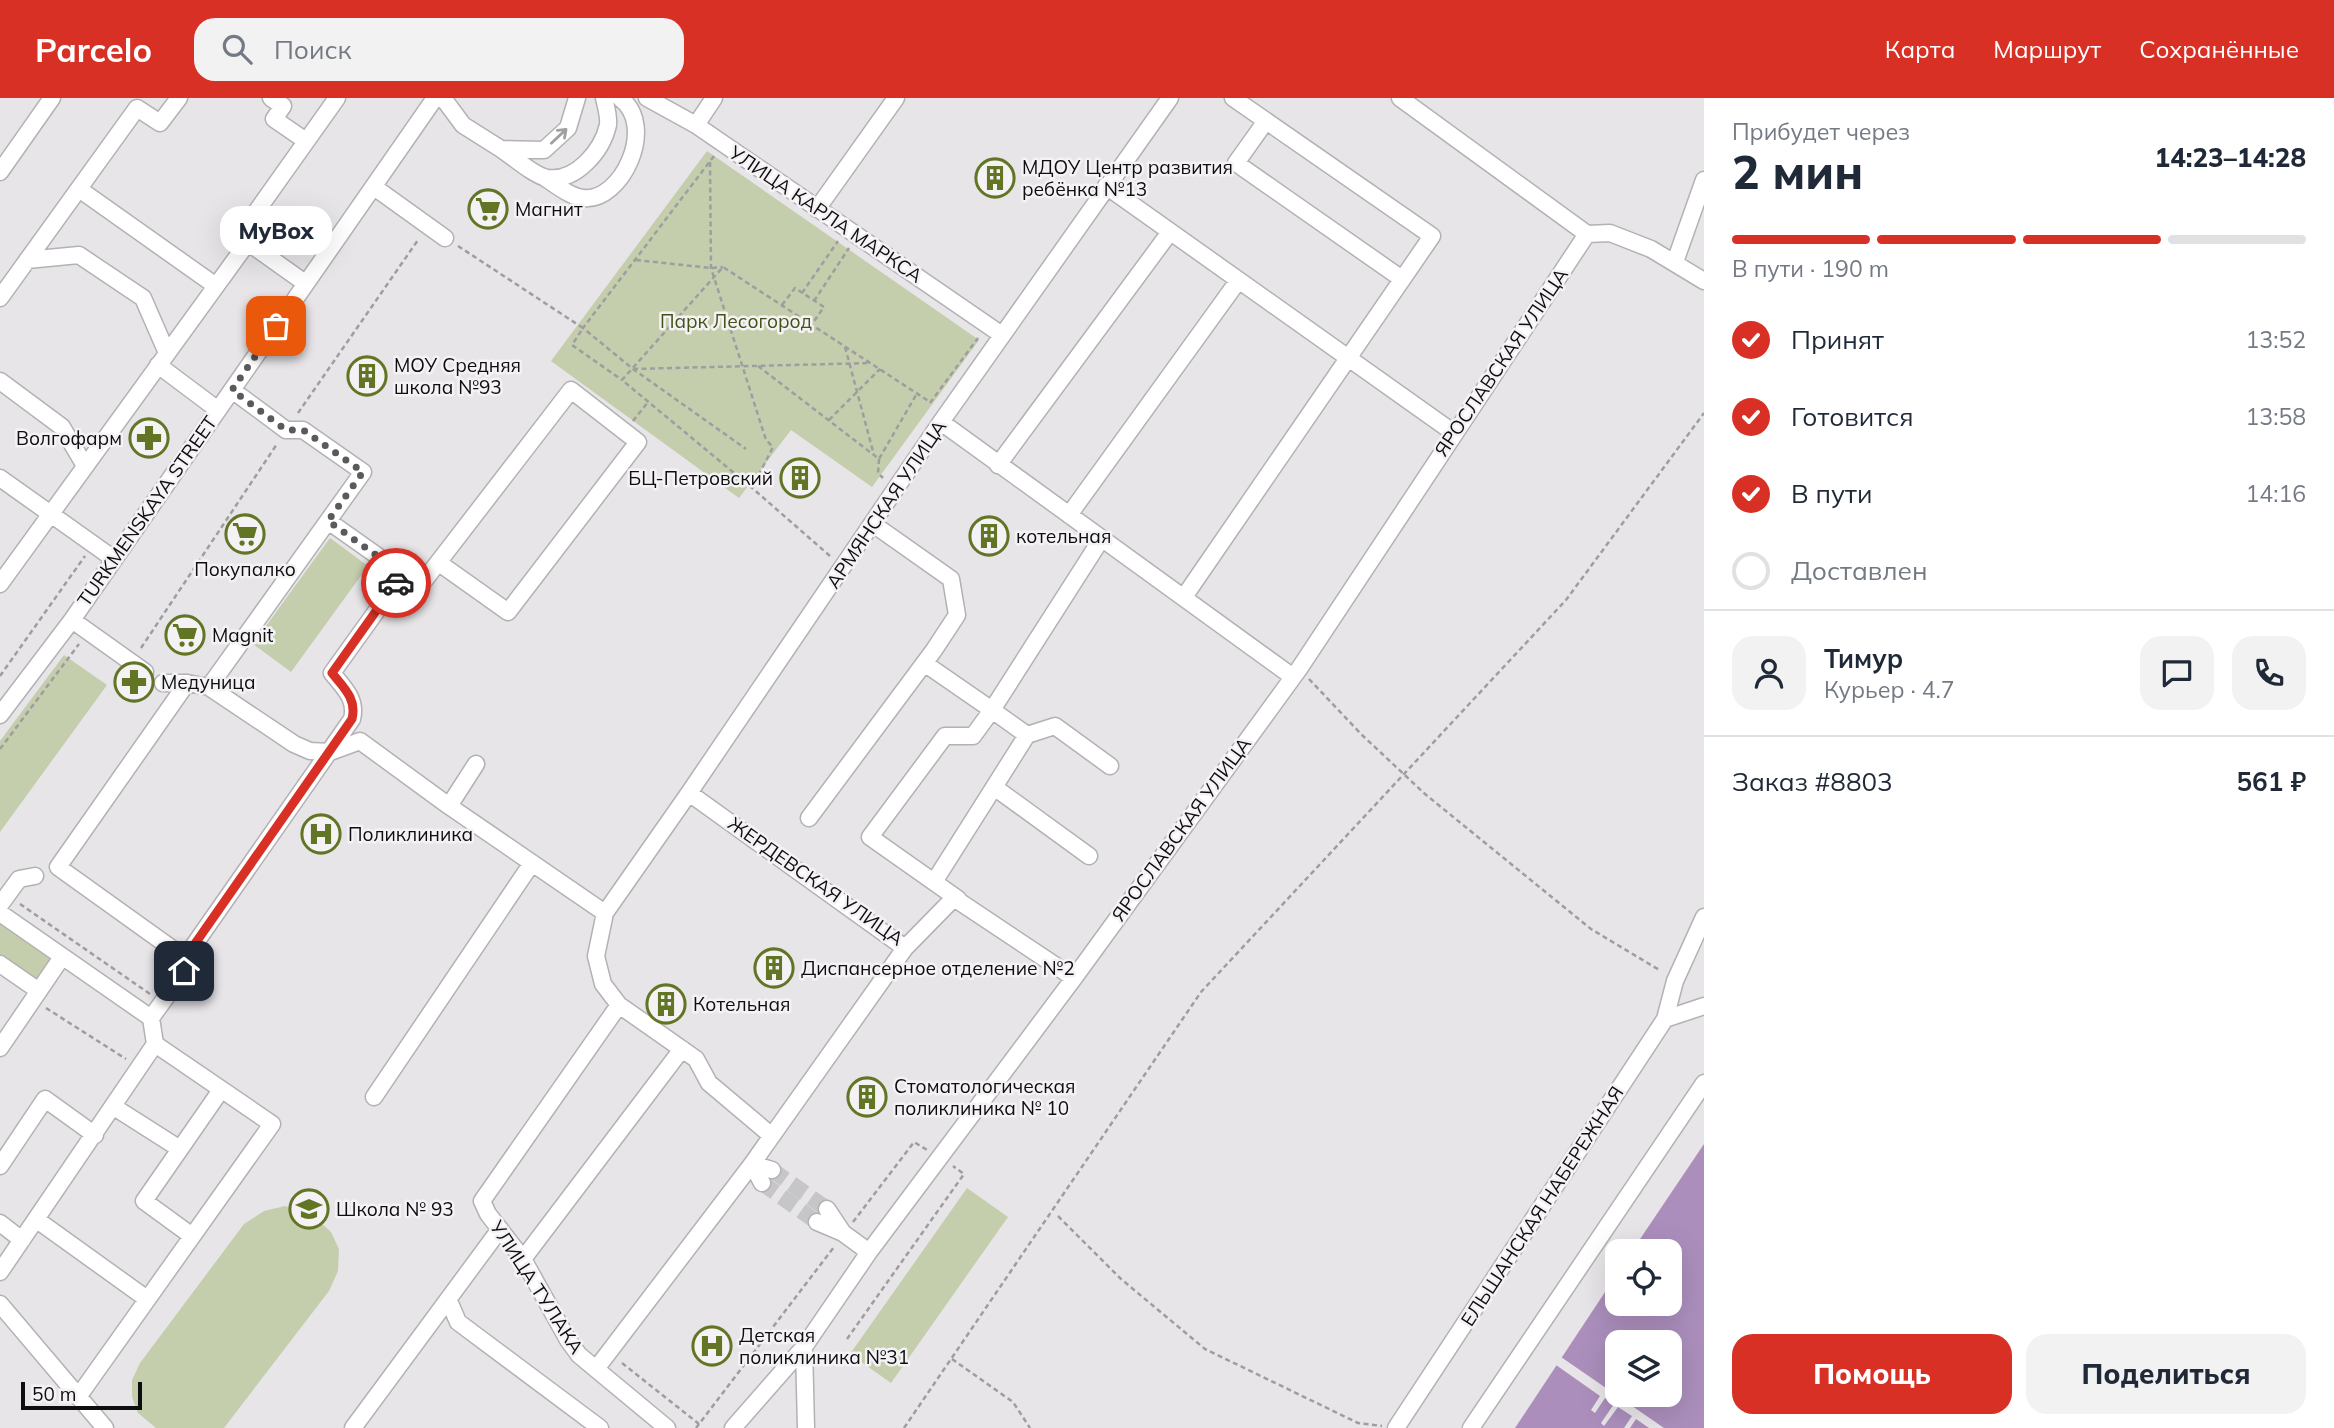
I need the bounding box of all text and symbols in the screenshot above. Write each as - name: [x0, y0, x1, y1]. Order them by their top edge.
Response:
- search box: [194, 18, 684, 81]
- text: Parcelo: [35, 29, 152, 70]
- icon: search: [218, 30, 256, 68]
- text: Поиск: [274, 33, 352, 66]
- text: Карта: [1885, 34, 1955, 64]
- text: Маршрут: [1993, 34, 2101, 64]
- text: Сохранённые: [2139, 34, 2299, 64]
- text: Прибудет через: [1732, 117, 1910, 146]
- one-way arrow: [550, 128, 567, 145]
- street label: УЛИЦА КАРЛА МАРКСА: [724, 140, 927, 288]
- text: 14:23–14:28: [2155, 141, 2306, 174]
- text: 2 мин: [1732, 143, 1863, 201]
- place label: МДОУ Центр развития ребёнка №13: [1022, 155, 1233, 201]
- building icon: МДОУ Центр развития ребёнка №13: [974, 157, 1016, 199]
- supermarket icon: Магнит: [467, 188, 509, 230]
- place label: Магнит: [515, 197, 583, 221]
- callout: MyBox: [220, 207, 332, 256]
- text: MyBox: [238, 216, 314, 245]
- text: В пути · 190 m: [1732, 254, 1889, 283]
- street label: ЯРОСЛАВСКАЯ УЛИЦА: [1429, 263, 1573, 461]
- pin: [246, 296, 306, 356]
- icon: bag: [257, 307, 295, 345]
- park label: Парк Лесогород: [660, 309, 813, 333]
- icon: check: [1732, 321, 1770, 359]
- text: Принят: [1791, 323, 1884, 356]
- text: 13:52: [2246, 325, 2306, 354]
- place label: МОУ Средняя школа №93: [394, 353, 521, 399]
- building icon: МОУ Средняя школа №93: [346, 355, 388, 397]
- icon: check: [1732, 398, 1770, 436]
- text: Готовится: [1791, 400, 1914, 433]
- text: 13:58: [2246, 402, 2306, 431]
- street label: TURKMENSKAYA STREET: [72, 411, 222, 611]
- street label: АРМЯНСКАЯ УЛИЦА: [821, 415, 951, 593]
- pharmacy icon: Волгофарм: [128, 417, 170, 459]
- place label: Волгофарм: [16, 426, 122, 450]
- building icon: БЦ-Петровский: [779, 457, 821, 499]
- place label: БЦ-Петровский: [628, 466, 773, 490]
- icon: check: [1732, 475, 1770, 513]
- text: В пути: [1791, 477, 1872, 510]
- text: 14:16: [2246, 479, 2306, 508]
- supermarket icon: Покупалко: [224, 513, 266, 555]
- building icon: котельная: [968, 515, 1010, 557]
- place label: котельная: [1016, 524, 1111, 548]
- courier: [361, 548, 431, 618]
- text: Доставлен: [1791, 554, 1928, 587]
- place label: Покупалко: [194, 557, 296, 581]
- icon: car: [377, 564, 415, 602]
- supermarket icon: Magnit: [164, 614, 206, 656]
- place label: Magnit: [212, 623, 274, 647]
- button: person: [1732, 636, 1806, 710]
- button: chat: [2140, 636, 2214, 710]
- button: phone: [2232, 636, 2306, 710]
- text: Тимур: [1824, 642, 1903, 675]
- pharmacy icon: Медуница: [113, 661, 155, 703]
- place label: Медуница: [161, 670, 256, 694]
- text: Курьер · 4.7: [1824, 675, 1955, 704]
- street label: ЯРОСЛАВСКАЯ УЛИЦА: [1106, 732, 1256, 926]
- text: Заказ #8803: [1732, 765, 1893, 798]
- text: 561 ₽: [2236, 765, 2306, 798]
- street label: ЖЕРДЕВСКАЯ УЛИЦА: [724, 811, 908, 951]
- hospital icon: Поликлиника: [300, 813, 342, 855]
- place label: Поликлиника: [348, 822, 473, 846]
- pin: [154, 941, 214, 1001]
- building icon: Диспансерное отделение №2: [753, 947, 795, 989]
- icon: home: [165, 952, 203, 990]
- place label: Диспансерное отделение №2: [801, 956, 1075, 980]
- building icon: Котельная: [645, 983, 687, 1025]
- place label: Котельная: [693, 992, 791, 1016]
- place label: Стоматологическая поликлиника № 10: [894, 1074, 1076, 1120]
- building icon: Стоматологическая поликлиника № 10: [846, 1076, 888, 1118]
- street label: ЕЛЬШАНСКАЯ НАБЕРЕЖНАЯ: [1455, 1081, 1629, 1331]
- school or university icon: Школа № 93: [288, 1188, 330, 1230]
- place label: Школа № 93: [336, 1197, 454, 1221]
- street label: УЛИЦА ТУЛАКА: [484, 1215, 589, 1358]
- map controls: [1605, 1239, 1682, 1407]
- button: locate: [1605, 1239, 1682, 1316]
- place label: Детская поликлиника №31: [739, 1323, 909, 1369]
- hospital icon: Детская поликлиника №31: [691, 1325, 733, 1367]
- button: layers: [1605, 1330, 1682, 1407]
- button: Помощь: [1732, 1334, 2012, 1414]
- button: Поделиться: [2026, 1334, 2306, 1414]
- scale bar: [21, 1379, 142, 1411]
- text: 50 m: [32, 1382, 76, 1406]

